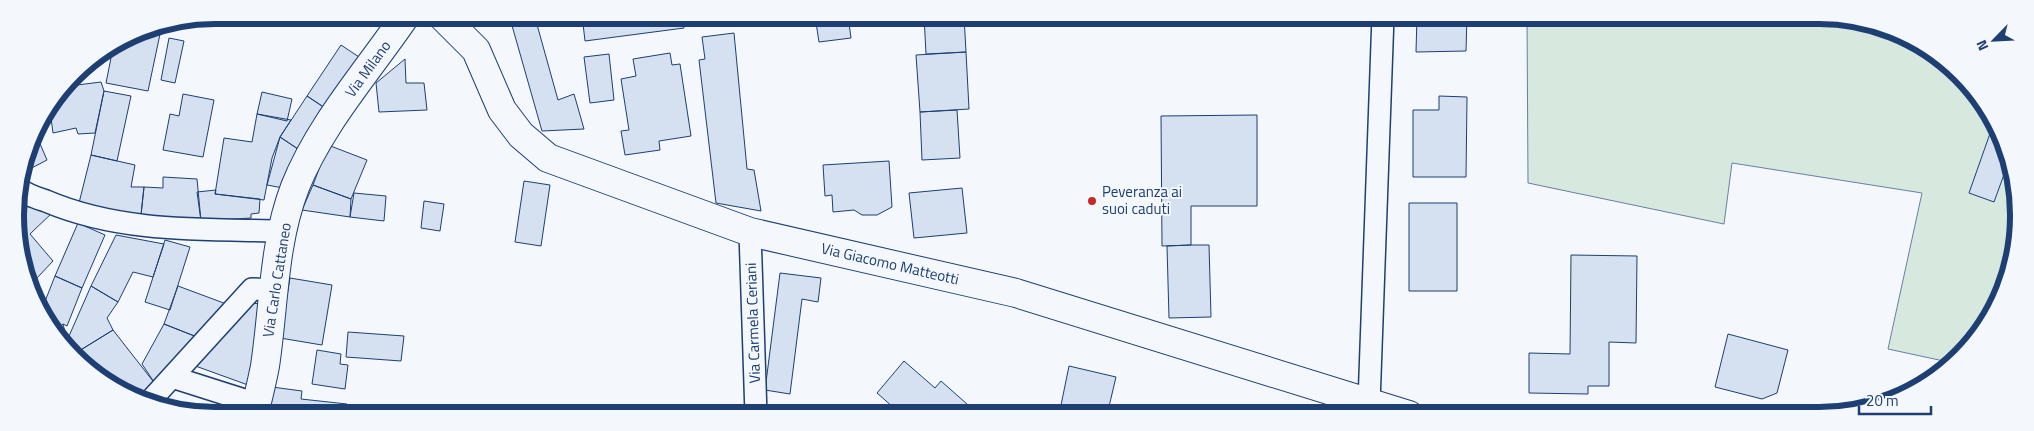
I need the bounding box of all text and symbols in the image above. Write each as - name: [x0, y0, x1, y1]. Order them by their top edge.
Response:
- north arrow: [1969, 15, 2019, 65]
- street label: Via Milano: [339, 35, 396, 102]
- text: N: [1970, 37, 1993, 54]
- place label: Peveranza ai suoi caduti: [1102, 180, 1182, 220]
- marker: Peveranza ai suoi caduti: [1086, 195, 1098, 207]
- street label: Via Carlo Cattaneo: [256, 221, 297, 339]
- street label: Via Giacomo Matteotti: [819, 236, 961, 291]
- street label: Via Carmela Ceriani: [739, 262, 766, 384]
- scale bar: [1859, 384, 1932, 416]
- text: 20 m: [1866, 389, 1899, 412]

